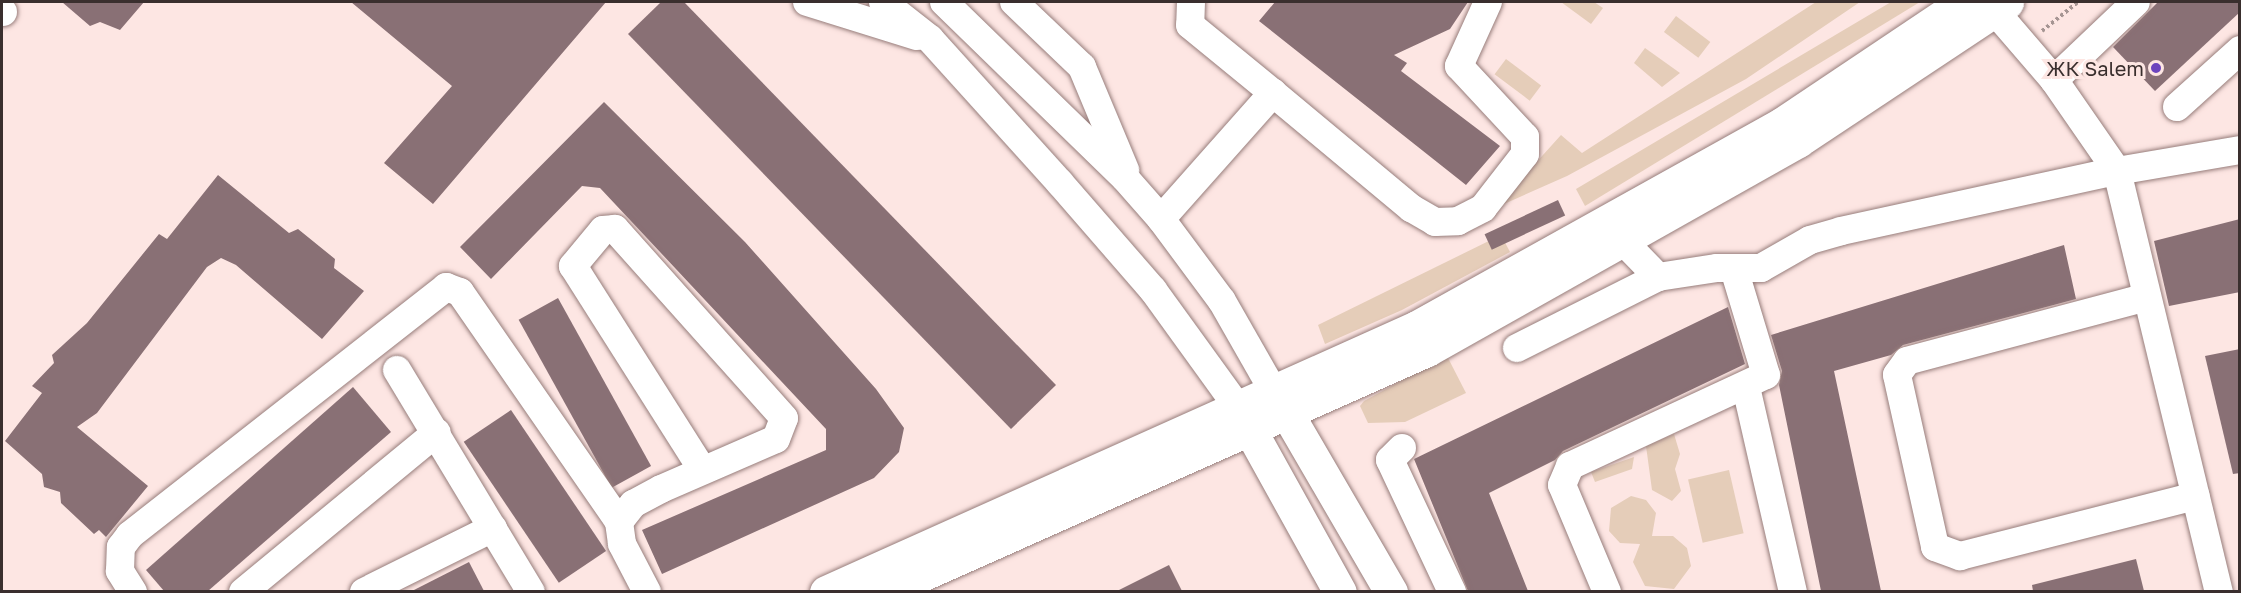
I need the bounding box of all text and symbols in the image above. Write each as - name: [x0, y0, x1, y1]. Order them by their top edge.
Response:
- place label: ЖК Salem: [2046, 56, 2144, 80]
- marker: ЖК Salem: [2149, 61, 2163, 75]

